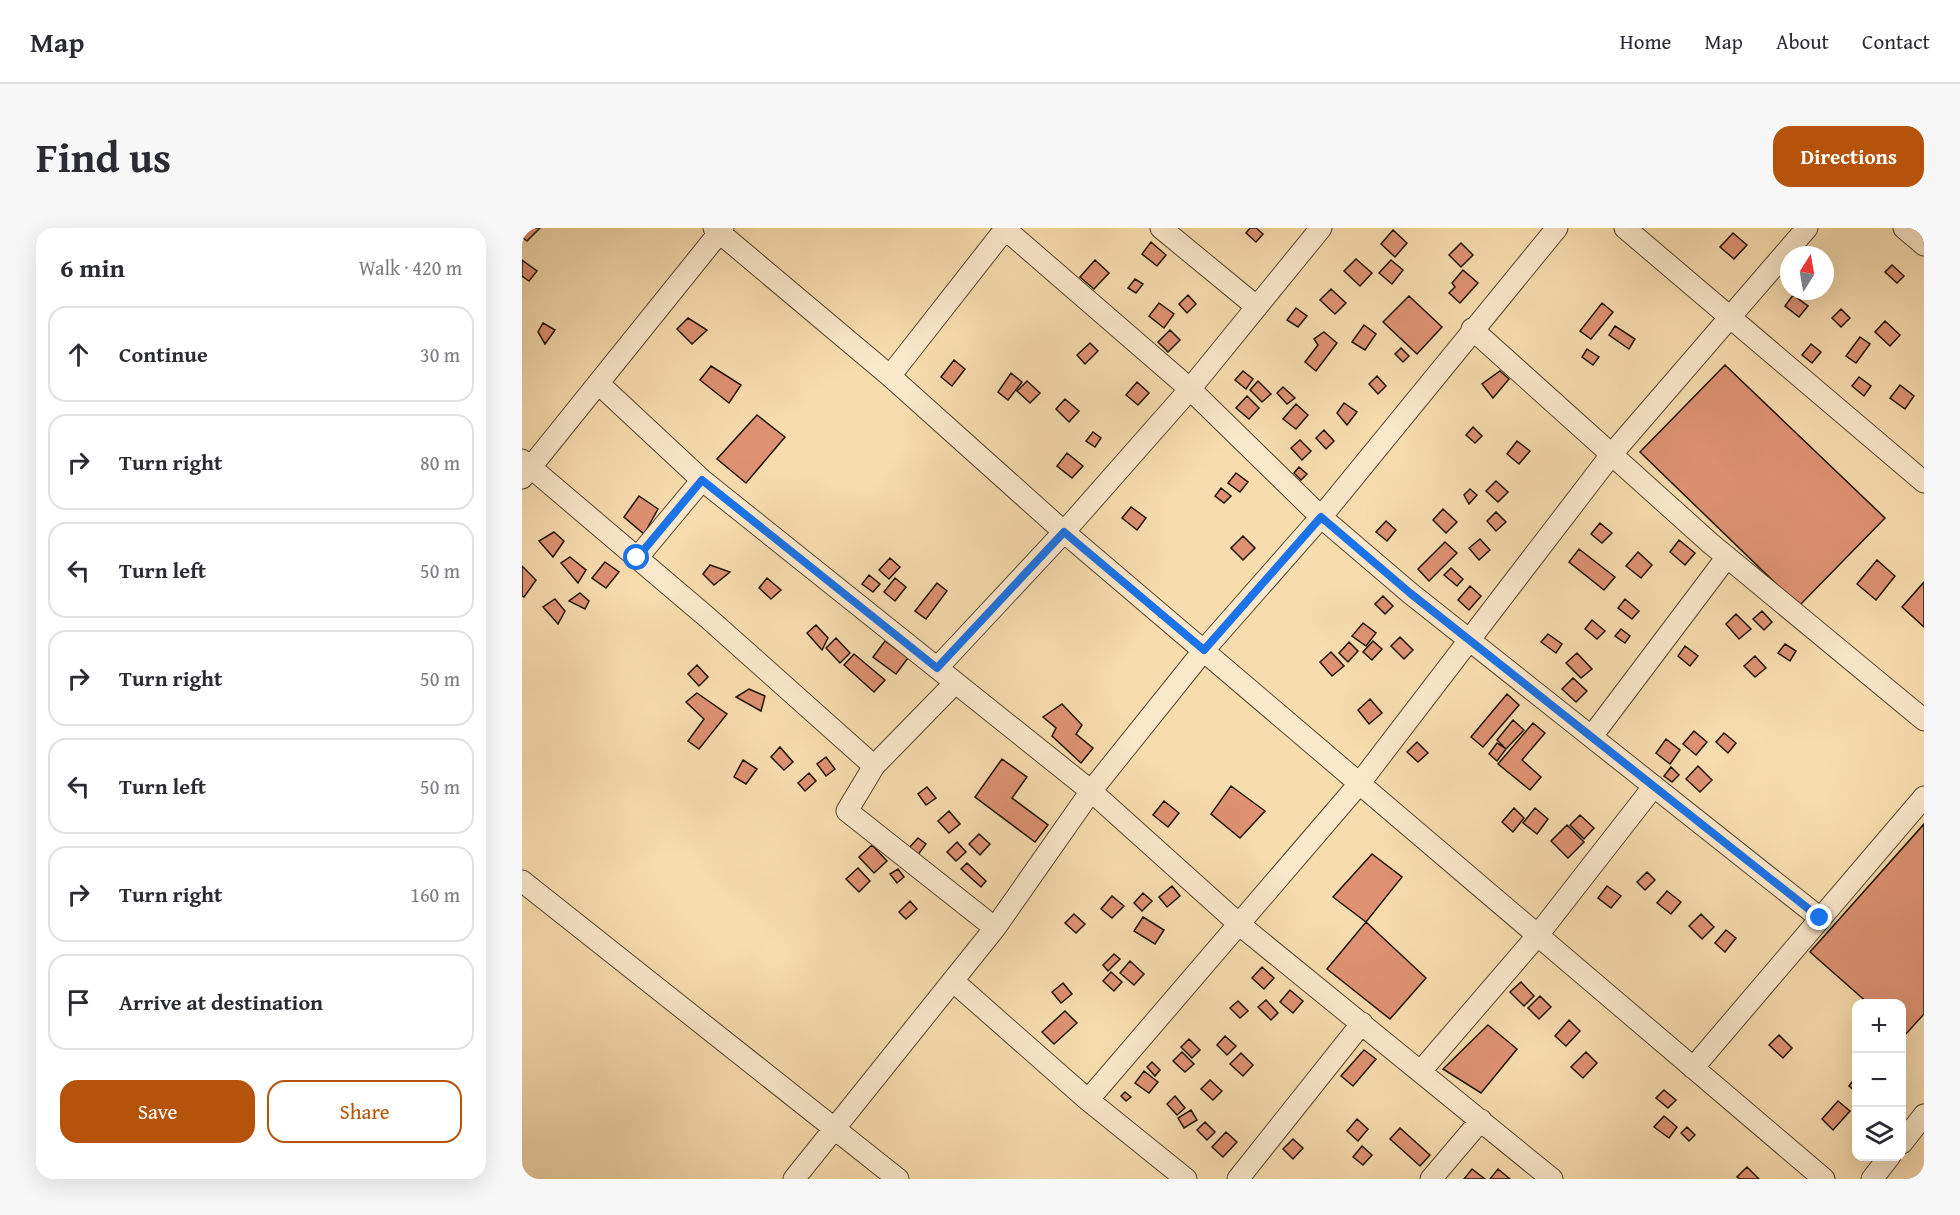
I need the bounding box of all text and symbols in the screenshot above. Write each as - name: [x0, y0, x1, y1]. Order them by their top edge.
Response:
- text: Map: [30, 21, 84, 62]
- text: Home: [1620, 26, 1671, 57]
- text: Map: [1704, 26, 1743, 57]
- text: About: [1776, 26, 1829, 57]
- text: Contact: [1862, 26, 1930, 57]
- text: Find us: [36, 126, 171, 187]
- button: Directions: [1773, 126, 1924, 187]
- north arrow: [1780, 246, 1834, 300]
- text: 6 min: [60, 248, 125, 287]
- text: Walk · 420 m: [359, 253, 462, 282]
- icon: ahead: [62, 338, 95, 371]
- text: Continue: [119, 338, 208, 370]
- text: 30 m: [420, 340, 460, 369]
- icon: right: [62, 446, 95, 479]
- text: Turn right: [119, 446, 222, 478]
- text: 80 m: [420, 448, 460, 477]
- route start: [623, 544, 649, 570]
- icon: left: [62, 554, 95, 587]
- text: Turn left: [119, 554, 206, 586]
- text: 50 m: [420, 556, 460, 585]
- icon: right: [62, 662, 95, 695]
- text: Turn right: [119, 662, 222, 694]
- text: 50 m: [420, 664, 460, 693]
- icon: left: [62, 770, 95, 803]
- text: Turn left: [119, 770, 206, 802]
- text: 50 m: [420, 772, 460, 801]
- icon: right: [62, 878, 95, 911]
- text: Turn right: [119, 878, 222, 910]
- text: 160 m: [410, 880, 460, 909]
- route end: [1806, 904, 1832, 930]
- icon: arrive: [62, 986, 95, 1019]
- text: Arrive at destination: [119, 986, 323, 1018]
- map controls: [1852, 999, 1906, 1161]
- button: +: [1852, 999, 1906, 1053]
- button: −: [1852, 1053, 1906, 1107]
- button: Save: [60, 1080, 255, 1143]
- button: Share: [267, 1080, 462, 1143]
- button: layers: [1852, 1107, 1906, 1161]

